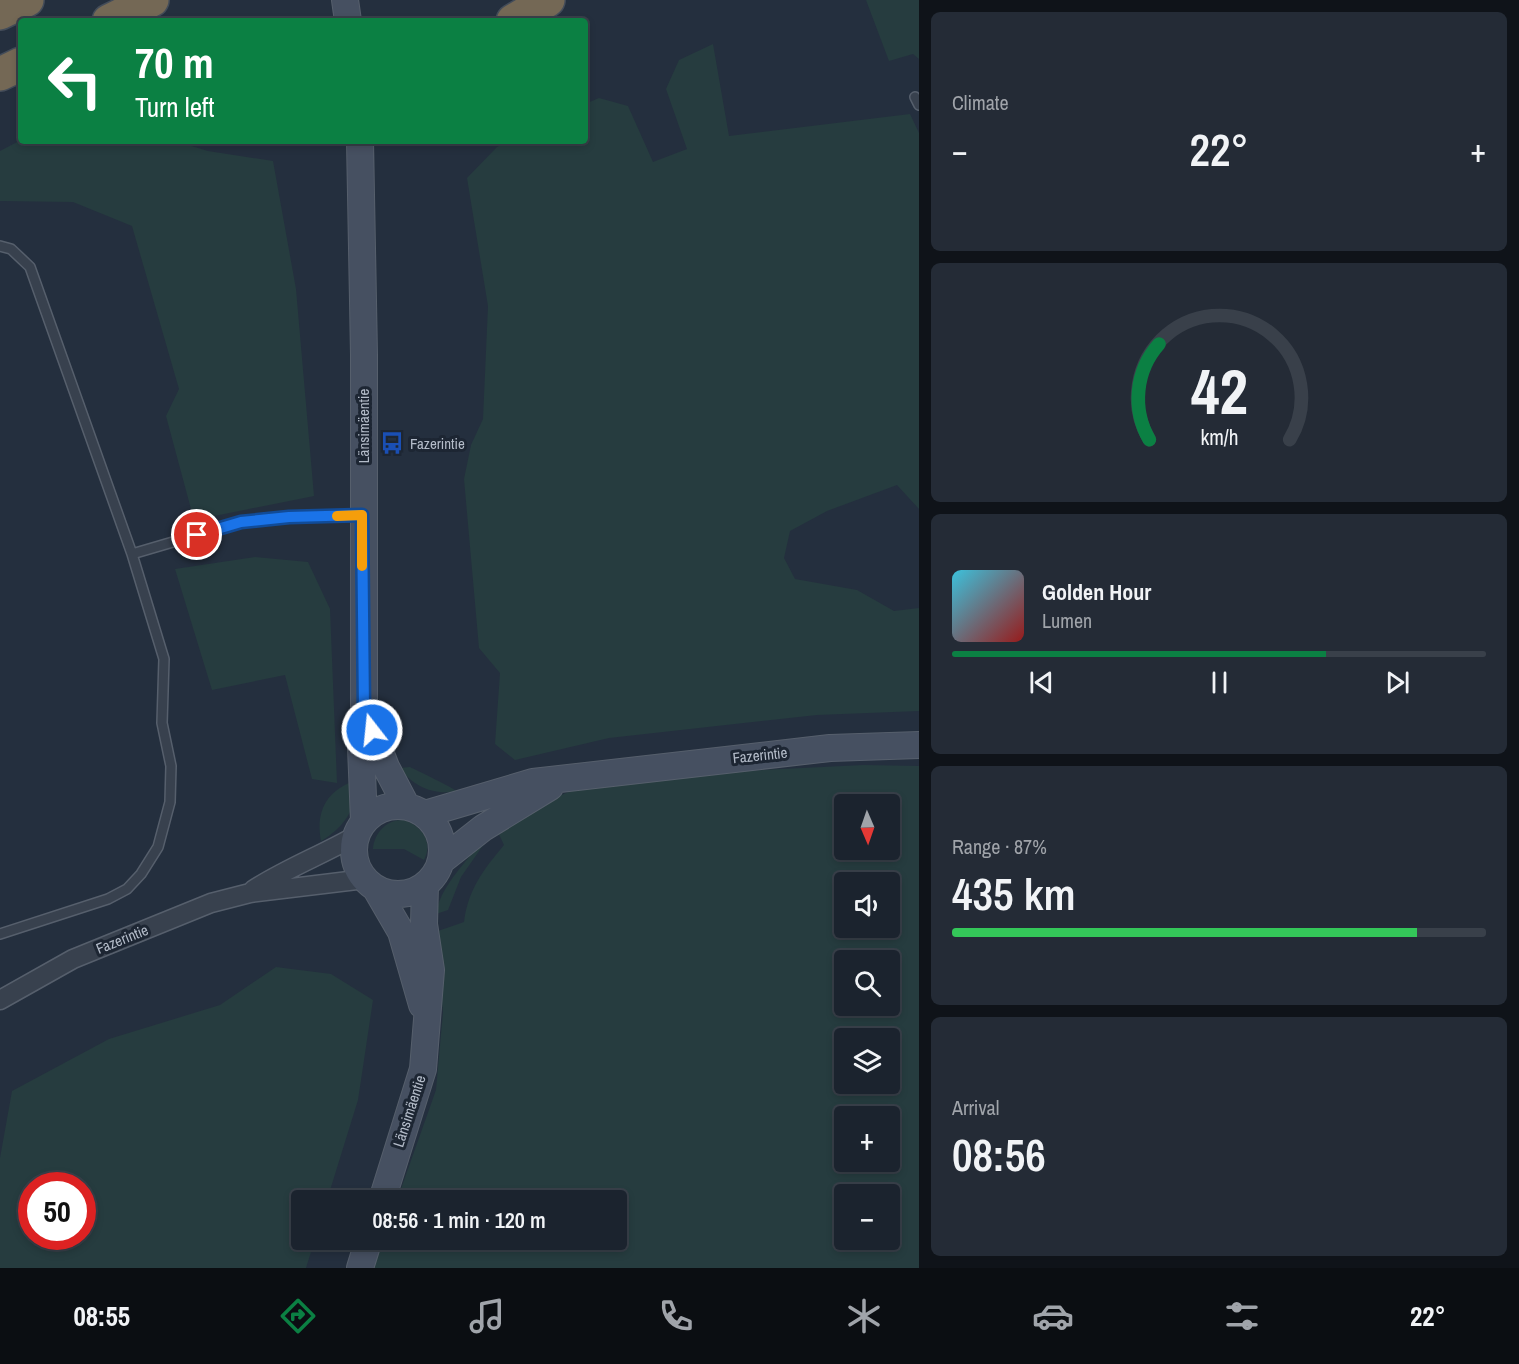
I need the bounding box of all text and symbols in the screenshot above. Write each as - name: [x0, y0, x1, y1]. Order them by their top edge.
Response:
- text: 70 m: [135, 35, 214, 91]
- icon: left: [36, 42, 114, 120]
- text: Turn left: [135, 89, 214, 125]
- text: Climate: [952, 89, 1009, 116]
- text: 22°: [1189, 119, 1249, 180]
- text: −: [952, 128, 968, 172]
- text: +: [1470, 128, 1486, 172]
- text: 42: [1191, 349, 1247, 433]
- street label: Länsimäentie: [353, 389, 374, 463]
- text: km/h: [1200, 423, 1238, 452]
- bus stop icon: Fazerintie: [379, 430, 405, 456]
- place label: Fazerintie: [410, 433, 465, 454]
- pin: [171, 509, 222, 560]
- icon: arrive: [180, 518, 213, 551]
- text: Golden Hour: [1042, 577, 1151, 607]
- text: Lumen: [1042, 607, 1092, 634]
- icon: previous: [1025, 666, 1058, 699]
- icon: pause: [1203, 666, 1236, 699]
- icon: next: [1381, 666, 1414, 699]
- position arrow: [340, 698, 404, 762]
- street label: Fazerintie: [732, 742, 788, 768]
- north arrow: [834, 794, 900, 860]
- map controls: [834, 794, 900, 1250]
- text: Range · 87%: [952, 833, 1047, 860]
- text: 435 km: [952, 863, 1076, 924]
- button: sound: [834, 872, 900, 938]
- street label: Fazerintie: [93, 919, 151, 959]
- button: search: [834, 950, 900, 1016]
- button: layers: [834, 1028, 900, 1094]
- street label: Länsimäentie: [387, 1072, 431, 1150]
- text: Arrival: [952, 1094, 999, 1121]
- button: +: [834, 1106, 900, 1172]
- text: 08:56: [952, 1124, 1046, 1185]
- speed limit sign: 50: [18, 1172, 96, 1250]
- button: −: [834, 1184, 900, 1250]
- text: 08:56 · 1 min · 120 m: [372, 1205, 546, 1235]
- icon: directions: [277, 1295, 319, 1337]
- icon: music: [466, 1295, 508, 1337]
- icon: phone: [655, 1295, 697, 1337]
- icon: climate: [843, 1295, 885, 1337]
- icon: car: [1032, 1295, 1074, 1337]
- icon: filters: [1221, 1295, 1263, 1337]
- text: 08:55: [73, 1298, 130, 1334]
- text: 22°: [1410, 1298, 1446, 1334]

